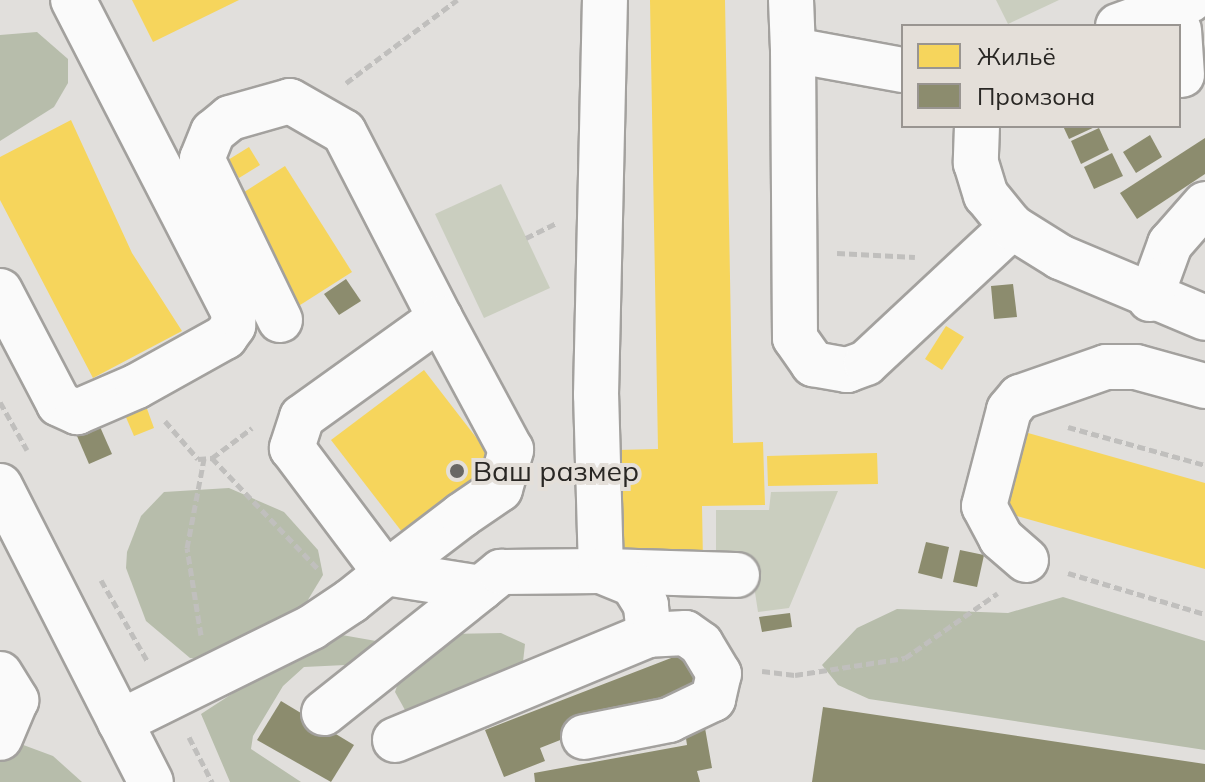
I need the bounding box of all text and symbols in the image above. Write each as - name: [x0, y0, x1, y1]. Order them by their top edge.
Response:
- legend: [901, 24, 1181, 128]
- text: Жильё: [977, 41, 1056, 71]
- text: Промзона: [977, 81, 1095, 111]
- place label: Ваш размер: [473, 454, 639, 488]
- marker: Ваш размер: [448, 462, 466, 480]

